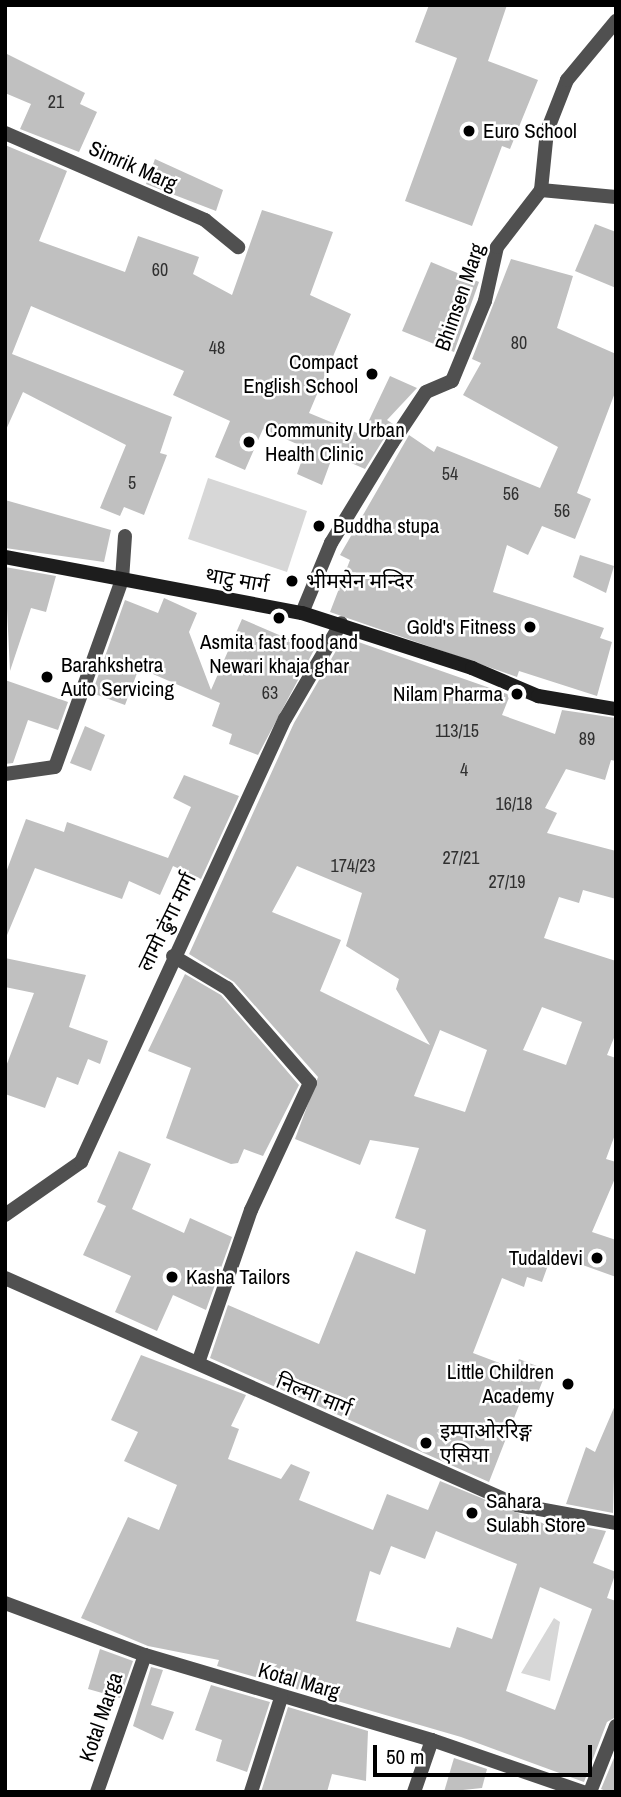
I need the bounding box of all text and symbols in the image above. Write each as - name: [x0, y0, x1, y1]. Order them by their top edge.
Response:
- house number: 21: [48, 91, 64, 113]
- place label: Euro School: [483, 118, 577, 144]
- marker: Euro School: [461, 123, 477, 139]
- street label: Simrik Marg: [85, 135, 181, 197]
- street label: Bhimsen Marg: [430, 240, 490, 354]
- house number: 60: [152, 259, 168, 281]
- house number: 80: [511, 332, 527, 354]
- house number: 48: [209, 337, 225, 359]
- place label: Compact English School: [243, 349, 358, 399]
- marker: Compact English School: [364, 366, 380, 382]
- place label: Community Urban Health Clinic: [265, 417, 405, 467]
- marker: Community Urban Health Clinic: [239, 432, 259, 452]
- house number: 54: [442, 463, 458, 485]
- house number: 5: [128, 472, 136, 494]
- house number: 56: [503, 483, 519, 505]
- house number: 56: [554, 500, 570, 522]
- place label: Buddha stupa: [333, 513, 439, 539]
- marker: Buddha stupa: [311, 518, 327, 534]
- street label: थाटु मार्ग: [203, 562, 271, 598]
- place label: भीमसेन मन्दिर: [306, 568, 414, 594]
- marker: भीमसेन मन्दिर: [284, 573, 300, 589]
- marker: Asmita fast food and Newari khaja ghar: [271, 610, 287, 626]
- place label: Gold's Fitness: [406, 614, 516, 640]
- marker: Gold's Fitness: [522, 619, 538, 635]
- place label: Asmita fast food and Newari khaja ghar: [200, 629, 358, 679]
- place label: Barahkshetra Auto Servicing: [61, 652, 174, 702]
- marker: Barahkshetra Auto Servicing: [39, 669, 55, 685]
- place label: Nilam Pharma: [393, 681, 503, 707]
- house number: 63: [262, 682, 278, 704]
- marker: Nilam Pharma: [509, 686, 525, 702]
- house number: 113/15: [435, 720, 479, 742]
- house number: 89: [579, 728, 595, 750]
- house number: 4: [460, 759, 468, 781]
- house number: 16/18: [496, 793, 532, 815]
- house number: 27/21: [443, 847, 479, 869]
- house number: 174/23: [330, 855, 376, 877]
- street label: लामो ढुंगा मार्ग: [132, 869, 202, 975]
- house number: 27/19: [489, 871, 525, 893]
- place label: Tudaldevi: [509, 1245, 583, 1271]
- marker: Tudaldevi: [589, 1250, 605, 1266]
- place label: Kasha Tailors: [186, 1264, 291, 1290]
- marker: Kasha Tailors: [164, 1269, 180, 1285]
- place label: Little Children Academy: [447, 1359, 554, 1409]
- street label: निल्मा मार्ग: [272, 1368, 356, 1422]
- marker: Little Children Academy: [560, 1376, 576, 1392]
- place label: इम्पाओररिङ्ग एसिया: [440, 1418, 532, 1468]
- marker: इम्पाओररिङ्ग एसिया: [418, 1435, 434, 1451]
- place label: Sahara Sulabh Store: [486, 1488, 586, 1538]
- marker: Sahara Sulabh Store: [464, 1505, 480, 1521]
- street label: Kotal Marg: [256, 1657, 342, 1705]
- street label: Kotal Marga: [74, 1669, 128, 1765]
- scale bar: [376, 1730, 595, 1774]
- text: 50 m: [386, 1742, 424, 1771]

